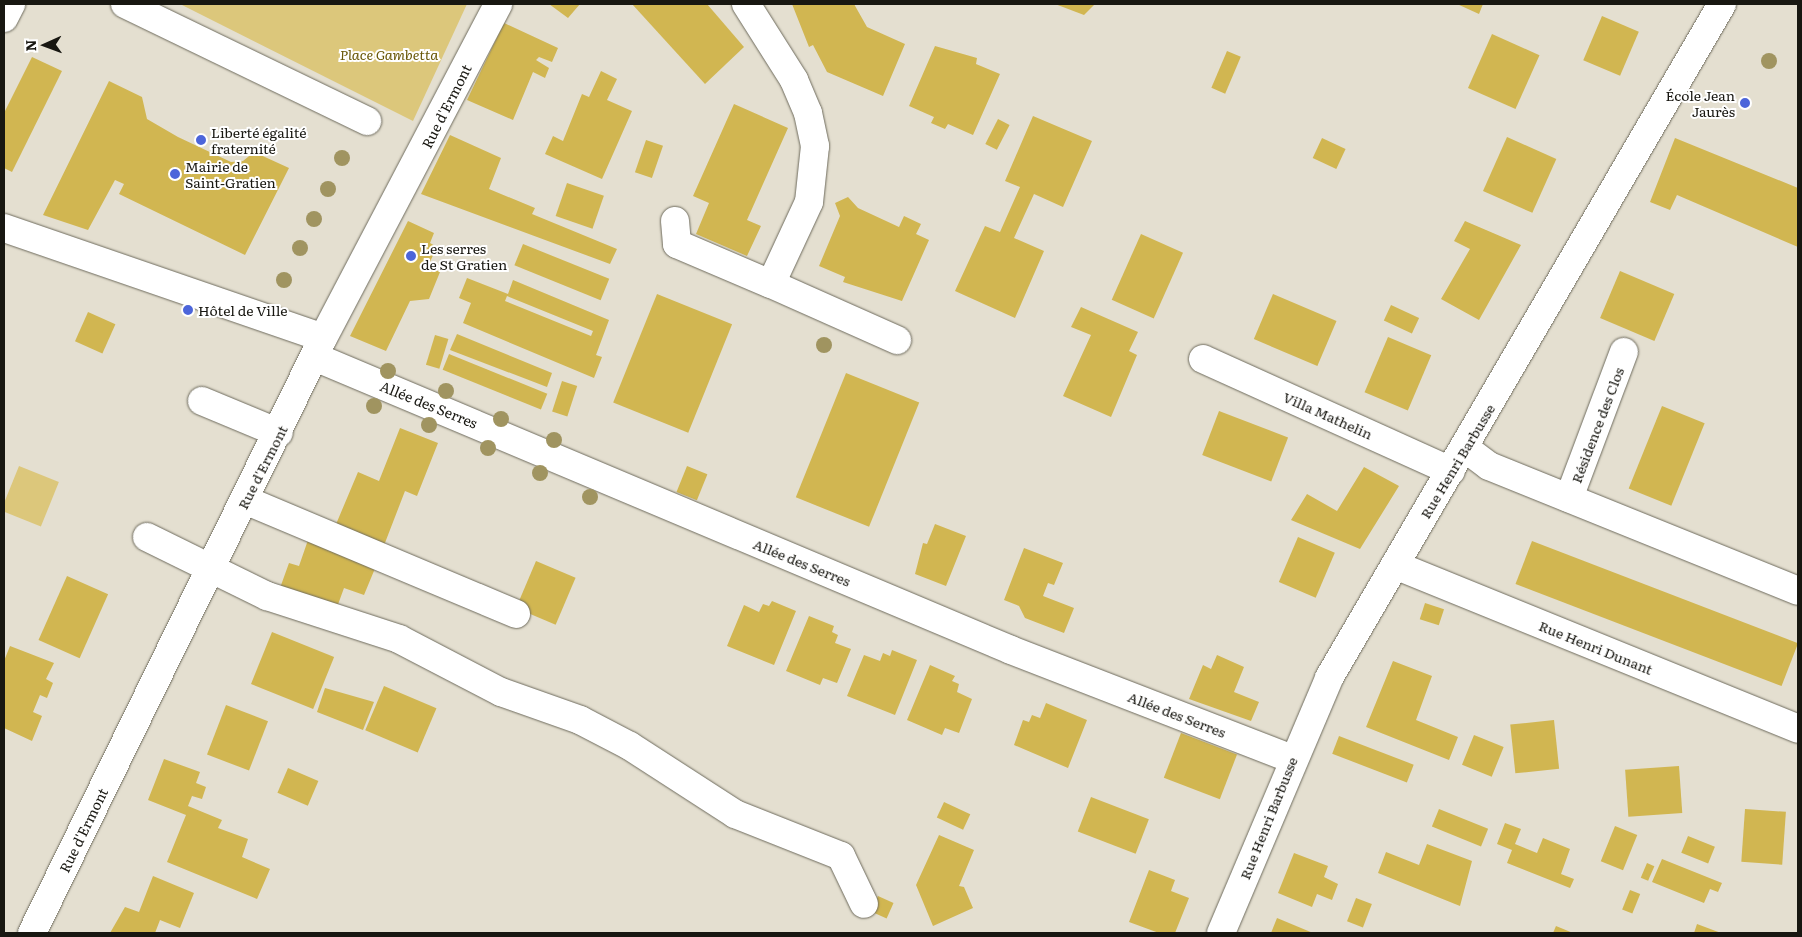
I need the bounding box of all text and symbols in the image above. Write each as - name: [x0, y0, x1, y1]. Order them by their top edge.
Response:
- north arrow: [20, 20, 70, 70]
- text: N: [20, 39, 40, 52]
- park label: Place Gambetta: [340, 46, 438, 62]
- street label: Rue d'Ermont: [418, 61, 474, 151]
- place label: École Jean Jaurès: [1665, 87, 1735, 120]
- marker: École Jean Jaurès: [1739, 97, 1751, 109]
- place label: Liberté égalité fraternité: [211, 124, 306, 156]
- marker: Liberté égalité fraternité: [195, 134, 207, 146]
- place label: Mairie de Saint-Gratien: [185, 158, 276, 190]
- marker: Mairie de Saint-Gratien: [169, 168, 181, 180]
- place label: Les serres de St Gratien: [421, 240, 507, 272]
- marker: Les serres de St Gratien: [405, 250, 417, 262]
- place label: Hôtel de Ville: [198, 302, 288, 318]
- marker: Hôtel de Ville: [182, 304, 194, 316]
- street label: Résidence des Clos: [1567, 365, 1627, 485]
- street label: Allée des Serres: [378, 377, 480, 431]
- street label: Villa Mathelin: [1281, 388, 1375, 442]
- street label: Rue Henri Barbusse: [1416, 401, 1498, 521]
- street label: Rue d'Ermont: [234, 422, 290, 512]
- street label: Allée des Serres: [751, 535, 853, 589]
- street label: Rue Henri Dunant: [1537, 617, 1655, 677]
- street label: Allée des Serres: [1126, 688, 1228, 740]
- street label: Rue Henri Barbusse: [1236, 754, 1300, 882]
- street label: Rue d'Ermont: [55, 785, 111, 875]

